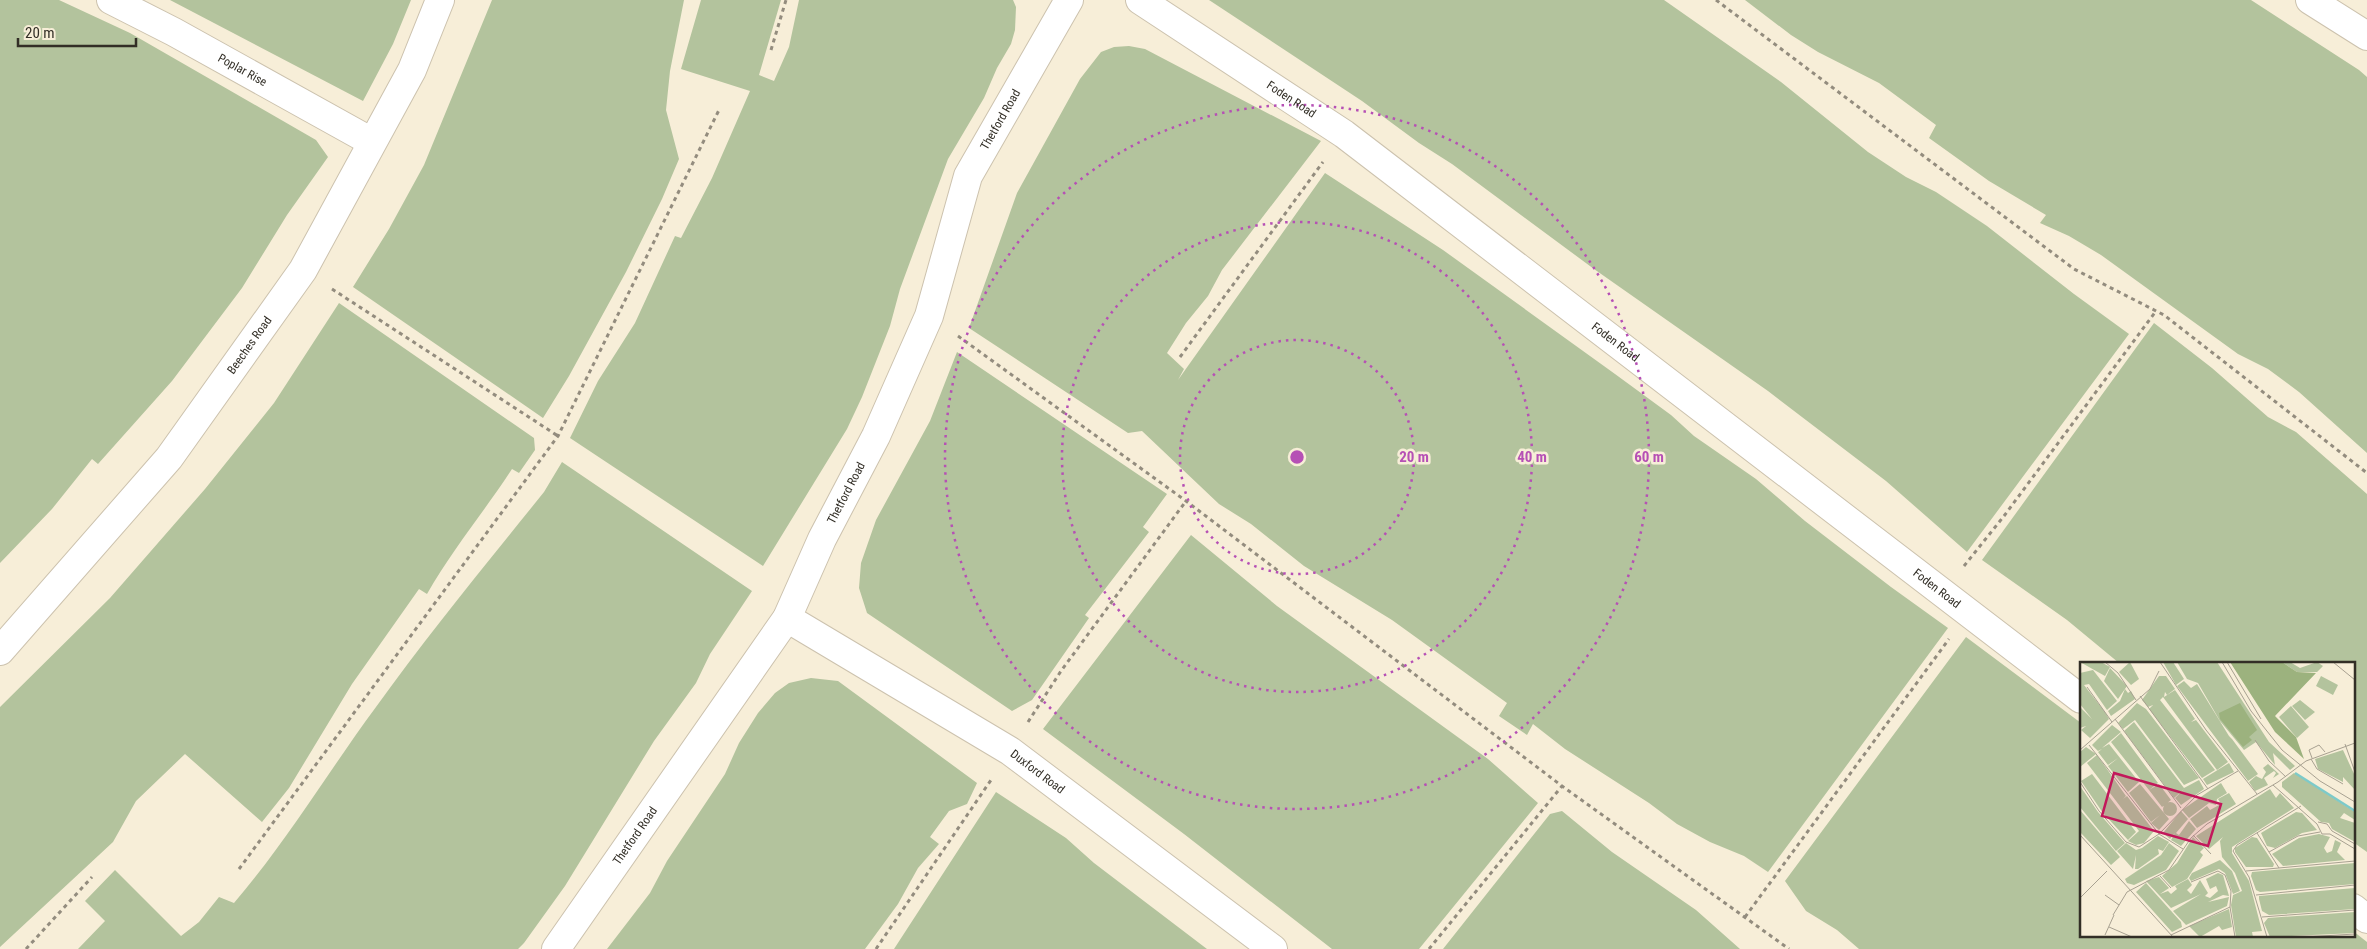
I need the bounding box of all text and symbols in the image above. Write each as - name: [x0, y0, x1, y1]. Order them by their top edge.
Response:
- scale bar: [18, 15, 135, 47]
- text: 20 m: [25, 24, 55, 42]
- street label: Poplar Rise: [216, 51, 270, 89]
- street label: Foden Road: [1264, 78, 1319, 121]
- street label: Thetford Road: [978, 87, 1023, 152]
- street label: Beeches Road: [224, 314, 275, 377]
- street label: Foden Road: [1589, 319, 1642, 365]
- centre of rings: [1288, 448, 1306, 466]
- text: 20 m: [1399, 448, 1429, 466]
- text: 40 m: [1517, 448, 1547, 466]
- text: 60 m: [1634, 448, 1664, 466]
- street label: Thetford Road: [824, 460, 868, 526]
- street label: Foden Road: [1910, 566, 1963, 611]
- inset map: [2080, 662, 2354, 936]
- street label: Duxford Road: [1008, 747, 1067, 797]
- street label: Thetford Road: [610, 804, 660, 867]

